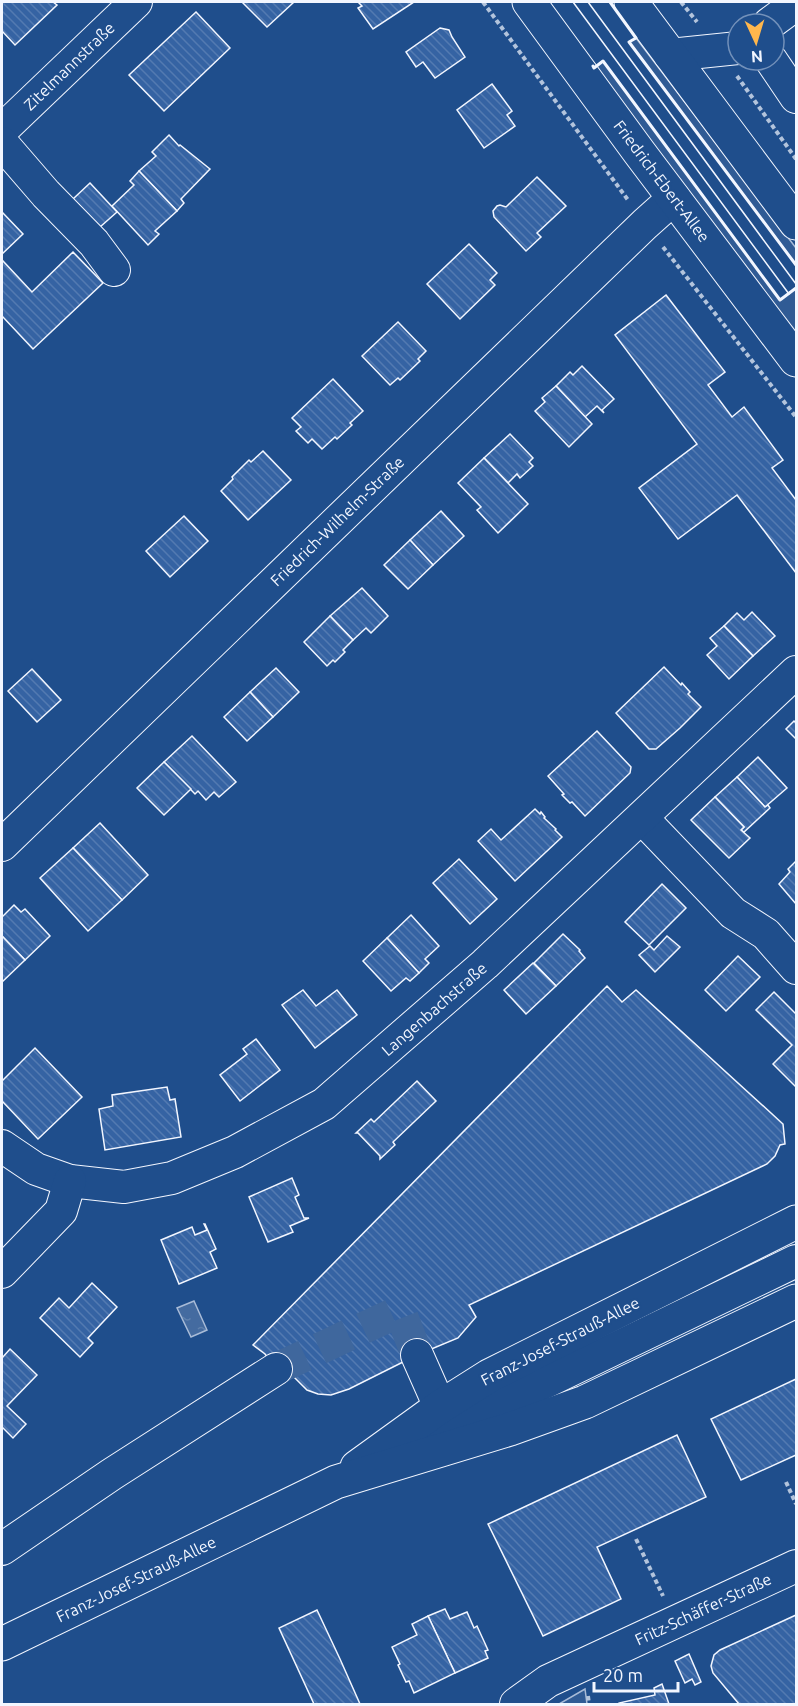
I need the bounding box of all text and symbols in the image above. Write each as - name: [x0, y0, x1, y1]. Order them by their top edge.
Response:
- north arrow: [726, 12, 786, 72]
- street label: Zitelmannstraße: [20, 18, 118, 114]
- text: N: [750, 48, 764, 66]
- street label: Friedrich-Ebert-Allee: [610, 117, 714, 245]
- street label: Friedrich-Wilhelm-Straße: [266, 452, 408, 590]
- street label: Langenbachstraße: [378, 959, 490, 1059]
- street label: Franz-Josef-Strauß-Allee: [478, 1293, 642, 1389]
- street label: Franz-Josef-Strauß-Allee: [53, 1532, 219, 1626]
- street label: Fritz-Schäffer-Straße: [632, 1569, 774, 1649]
- scale bar: [594, 1655, 678, 1693]
- text: 20 m: [603, 1665, 643, 1685]

